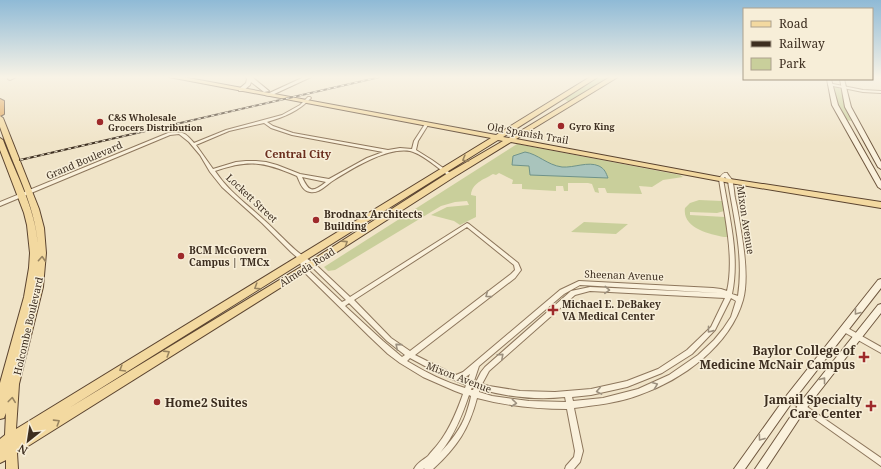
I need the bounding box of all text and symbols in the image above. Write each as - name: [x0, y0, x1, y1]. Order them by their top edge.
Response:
- legend: [743, 8, 873, 80]
- text: Road: [779, 15, 809, 32]
- text: Railway: [779, 35, 825, 52]
- text: Park: [779, 55, 807, 72]
- place label: C&S Wholesale Grocers Distribution: [108, 111, 203, 134]
- marker: C&S Wholesale Grocers Distribution: [95, 117, 105, 127]
- street label: Old Spanish Trail: [486, 119, 570, 147]
- place label: Gyro King: [569, 120, 615, 133]
- marker: Gyro King: [556, 121, 566, 131]
- street label: Grand Boulevard: [44, 138, 124, 182]
- district label: Central City: [265, 146, 332, 161]
- one-way arrow: [462, 154, 469, 161]
- street label: Lockett Street: [223, 171, 281, 226]
- street label: Mixon Avenue: [734, 185, 758, 255]
- place label: Brodnax Architects Building: [324, 207, 423, 233]
- marker: Brodnax Architects Building: [311, 215, 321, 225]
- one-way arrow: [341, 240, 348, 247]
- place label: BCM McGovern Campus | TMCx: [189, 243, 270, 269]
- street label: Almeda Road: [276, 244, 338, 290]
- marker: BCM McGovern Campus | TMCx: [176, 251, 186, 261]
- one-way arrow: [37, 256, 46, 262]
- street label: Sheenan Avenue: [584, 267, 664, 283]
- street label: Holcombe Boulevard: [10, 276, 46, 376]
- one-way arrow: [254, 282, 261, 289]
- one-way arrow: [604, 286, 610, 294]
- one-way arrow: [485, 290, 492, 297]
- place label: Michael E. DeBakey VA Medical Center: [562, 297, 661, 323]
- marker: Michael E. DeBakey VA Medical Center: [547, 304, 559, 316]
- one-way arrow: [854, 308, 861, 315]
- one-way arrow: [708, 325, 715, 333]
- place label: Baylor College of Medicine McNair Campus: [700, 342, 856, 373]
- one-way arrow: [395, 343, 402, 350]
- one-way arrow: [163, 351, 170, 358]
- marker: Baylor College of Medicine McNair Campus: [858, 351, 870, 363]
- one-way arrow: [497, 353, 504, 360]
- street label: Mixon Avenue: [424, 358, 494, 396]
- one-way arrow: [119, 365, 126, 372]
- one-way arrow: [819, 378, 826, 385]
- one-way arrow: [651, 381, 658, 389]
- one-way arrow: [595, 386, 602, 394]
- place label: Jamail Specialty Care Center: [763, 391, 863, 422]
- place label: Home2 Suites: [165, 394, 248, 411]
- one-way arrow: [7, 397, 16, 403]
- marker: Home2 Suites: [152, 397, 162, 407]
- one-way arrow: [511, 398, 517, 407]
- marker: Jamail Specialty Care Center: [865, 400, 877, 412]
- one-way arrow: [53, 419, 60, 427]
- north arrow: [8, 421, 48, 461]
- one-way arrow: [758, 434, 766, 441]
- text: N: [15, 441, 30, 459]

